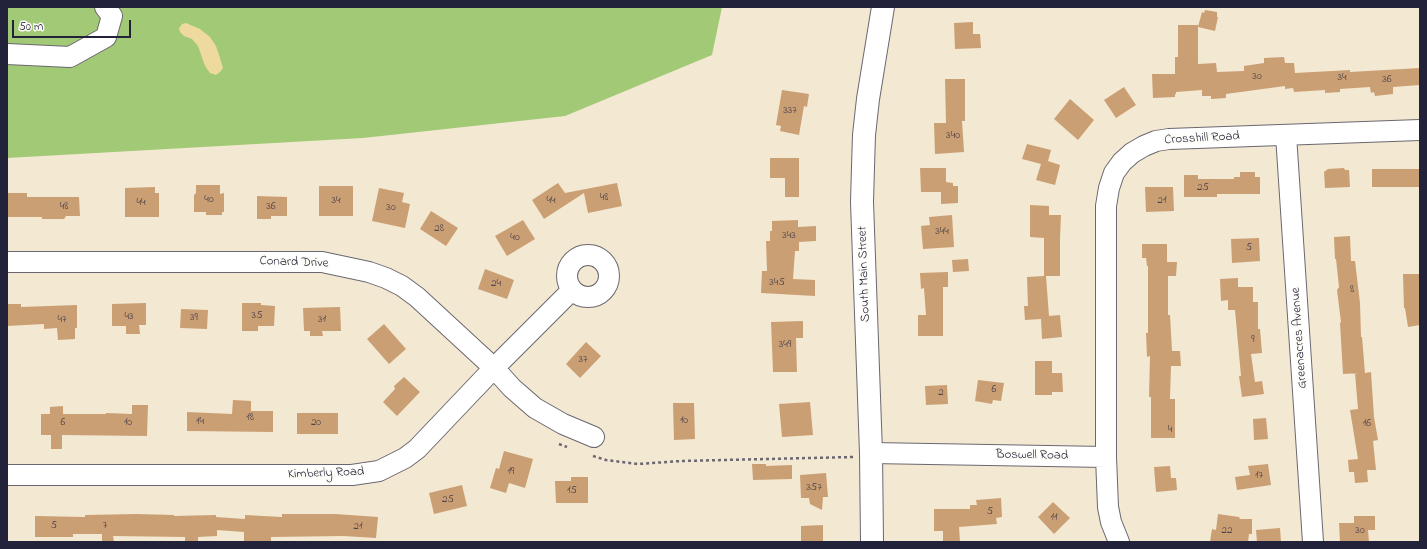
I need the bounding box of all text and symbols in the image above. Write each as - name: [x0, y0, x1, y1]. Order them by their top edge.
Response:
- scale bar: [14, 12, 133, 38]
- text: 50 m: [19, 18, 43, 36]
- house number: 30: [1252, 70, 1262, 84]
- house number: 34: [1337, 71, 1347, 85]
- house number: 36: [1382, 73, 1392, 87]
- house number: 337: [783, 104, 797, 118]
- house number: 340: [946, 129, 960, 143]
- street label: Crosshill Road: [1164, 129, 1240, 149]
- house number: 25: [1197, 181, 1209, 195]
- house number: 48: [600, 191, 608, 205]
- house number: 40: [204, 193, 214, 207]
- house number: 34: [331, 194, 341, 208]
- house number: 44: [546, 194, 556, 208]
- house number: 21: [1158, 194, 1166, 208]
- house number: 44: [136, 196, 146, 210]
- house number: 48: [60, 200, 68, 214]
- house number: 36: [266, 200, 276, 214]
- house number: 30: [386, 201, 396, 215]
- house number: 28: [434, 222, 444, 236]
- house number: 344: [935, 225, 949, 239]
- street label: South Main Street: [856, 226, 874, 322]
- house number: 343: [782, 229, 796, 243]
- house number: 40: [510, 231, 520, 245]
- house number: 5: [1246, 241, 1252, 255]
- street label: Conard Drive: [259, 254, 329, 272]
- house number: 345: [769, 276, 785, 290]
- house number: 24: [491, 277, 501, 291]
- house number: 8: [1350, 283, 1354, 297]
- street label: Greenacres Avenue: [1289, 287, 1311, 389]
- house number: 35: [252, 309, 262, 323]
- house number: 43: [124, 310, 134, 324]
- house number: 39: [190, 311, 198, 325]
- house number: 47: [57, 313, 67, 327]
- house number: 31: [318, 313, 326, 327]
- house number: 9: [1251, 333, 1255, 347]
- house number: 349: [779, 338, 791, 352]
- house number: 37: [578, 353, 588, 367]
- house number: 6: [992, 383, 996, 397]
- house number: 2: [938, 386, 944, 400]
- house number: 18: [246, 411, 254, 425]
- house number: 10: [680, 414, 688, 428]
- house number: 14: [196, 415, 204, 429]
- house number: 6: [61, 416, 65, 430]
- house number: 10: [124, 416, 132, 430]
- house number: 20: [311, 416, 321, 430]
- house number: 16: [1363, 417, 1371, 431]
- house number: 4: [1168, 423, 1172, 437]
- street label: Boswell Road: [996, 448, 1068, 464]
- street label: Kimberly Road: [288, 465, 364, 483]
- house number: 19: [508, 465, 514, 479]
- house number: 17: [1255, 469, 1263, 483]
- house number: 357: [806, 481, 822, 495]
- house number: 15: [567, 484, 577, 498]
- house number: 25: [442, 493, 454, 507]
- house number: 5: [987, 505, 993, 519]
- house number: 11: [1051, 511, 1057, 525]
- house number: 5: [51, 519, 57, 533]
- house number: 7: [103, 519, 107, 533]
- house number: 21: [354, 520, 362, 534]
- house number: 22: [1222, 524, 1232, 538]
- house number: 30: [1355, 524, 1365, 538]

